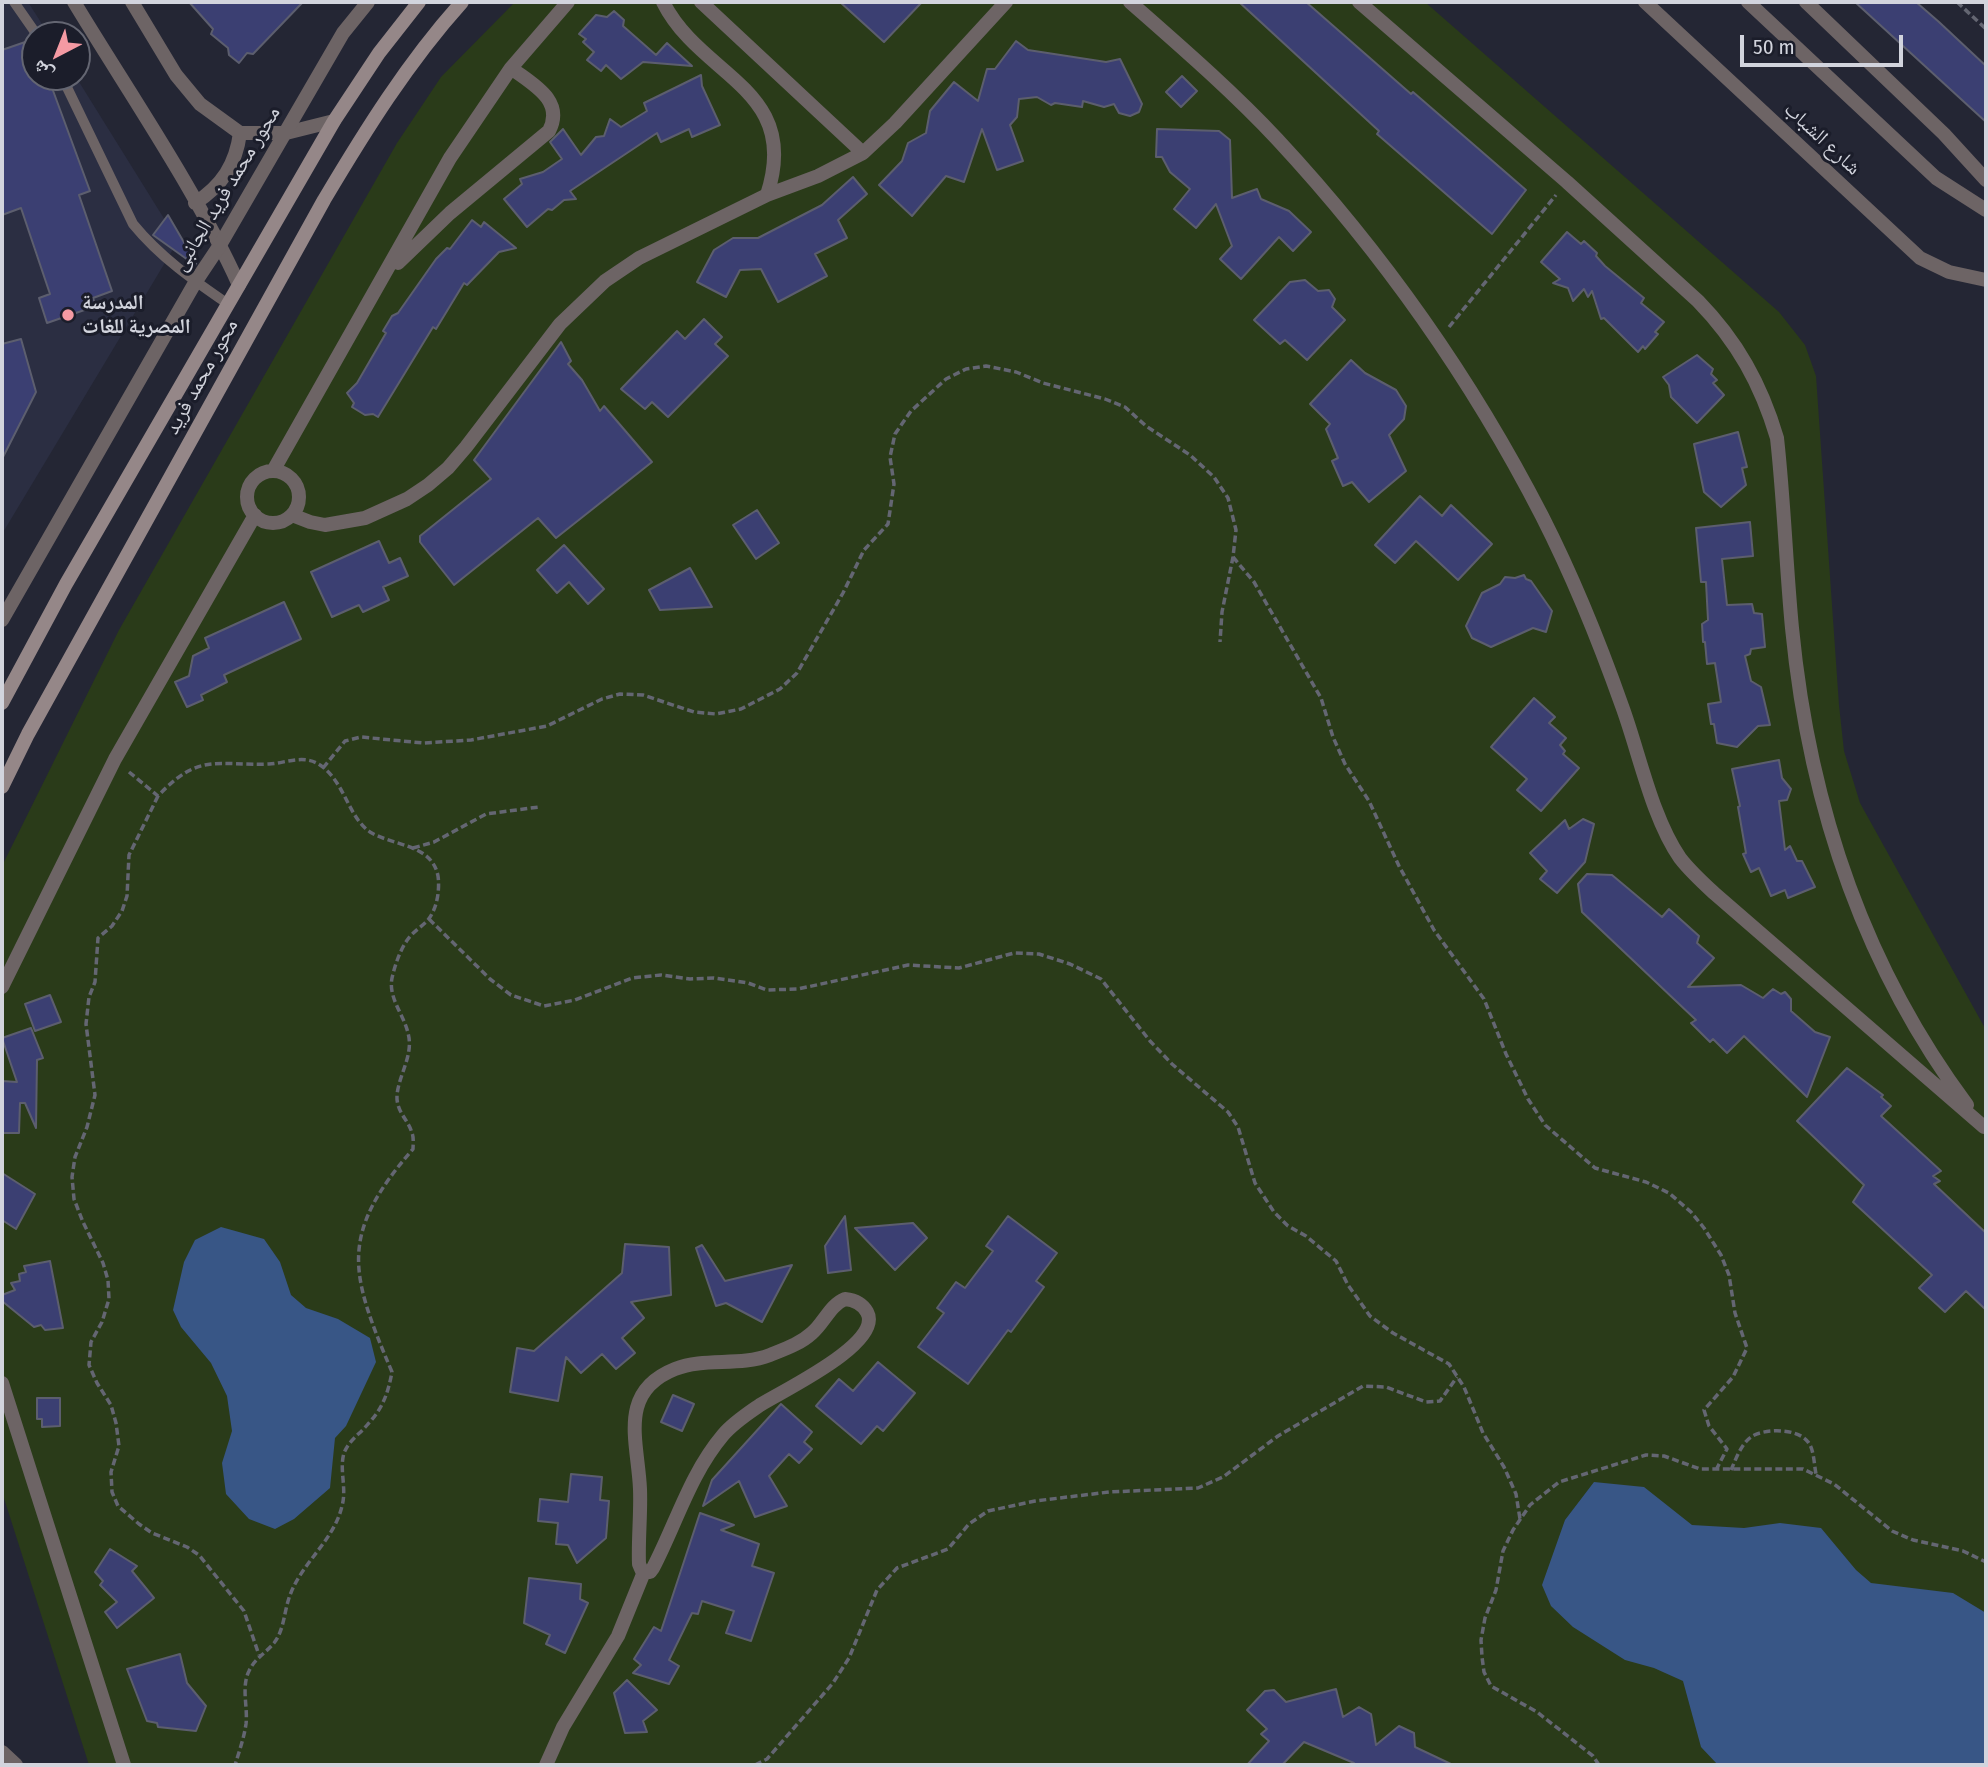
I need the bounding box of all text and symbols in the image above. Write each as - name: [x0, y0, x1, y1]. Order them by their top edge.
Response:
- north arrow: [21, 21, 91, 91]
- scale bar: [1743, 21, 1906, 65]
- text: 50 m: [1753, 34, 1795, 60]
- text: ش: [28, 55, 58, 86]
- street label: شارع الشباب: [1778, 97, 1866, 181]
- street label: محور محمد فريد الجانبى: [168, 102, 286, 276]
- place label: المدرسة المصرية للغات: [82, 290, 191, 340]
- marker: المدرسة المصرية للغات: [60, 307, 76, 323]
- street label: محور محمد فريد: [160, 315, 244, 439]

